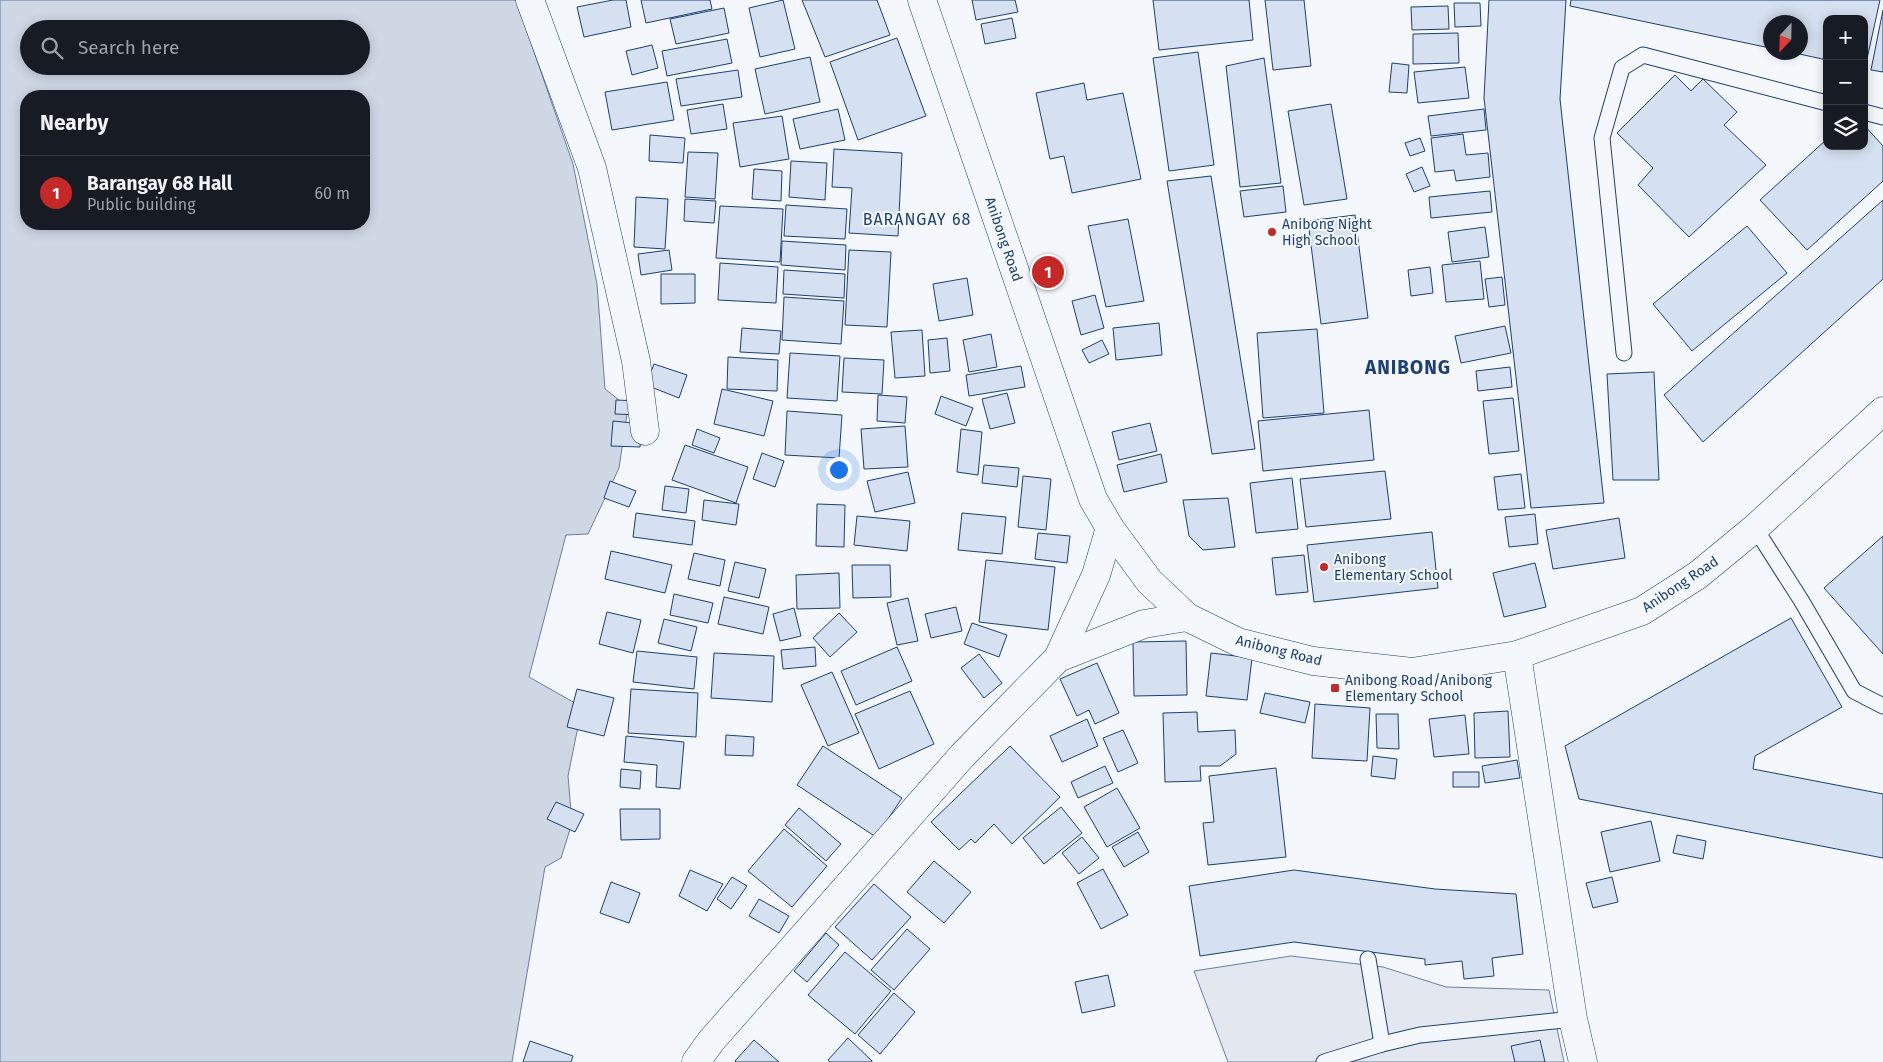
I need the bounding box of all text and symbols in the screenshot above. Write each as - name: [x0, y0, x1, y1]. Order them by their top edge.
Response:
- north arrow: [1763, 15, 1808, 60]
- map controls: [1823, 15, 1868, 150]
- button: +: [1823, 15, 1868, 60]
- search box: [20, 20, 370, 75]
- icon: search: [38, 34, 66, 62]
- text: Search here: [78, 36, 179, 59]
- button: −: [1823, 60, 1868, 105]
- button: layers: [1823, 105, 1868, 150]
- text: Nearby: [40, 110, 108, 136]
- text: Barangay 68 Hall: [87, 172, 232, 195]
- text: 1: [52, 184, 60, 203]
- text: 60 m: [315, 184, 350, 203]
- text: Public building: [87, 195, 195, 214]
- street label: Anibong Road: [981, 195, 1026, 284]
- district label: BARANGAY 68: [863, 210, 971, 229]
- place label: Anibong Night High School: [1282, 216, 1373, 249]
- marker: Anibong Night High School: [1266, 226, 1278, 238]
- pin: 1: [1032, 253, 1064, 291]
- district label: ANIBONG: [1364, 356, 1451, 379]
- your location: [826, 457, 852, 483]
- place label: Anibong Elementary School: [1334, 551, 1452, 584]
- street label: Anibong Road: [1639, 553, 1722, 616]
- marker: Anibong Elementary School: [1318, 561, 1330, 573]
- street label: Anibong Road: [1234, 632, 1324, 669]
- place label: Anibong Road/Anibong Elementary School: [1345, 672, 1493, 705]
- marker: Anibong Road/Anibong Elementary School: [1329, 682, 1341, 694]

